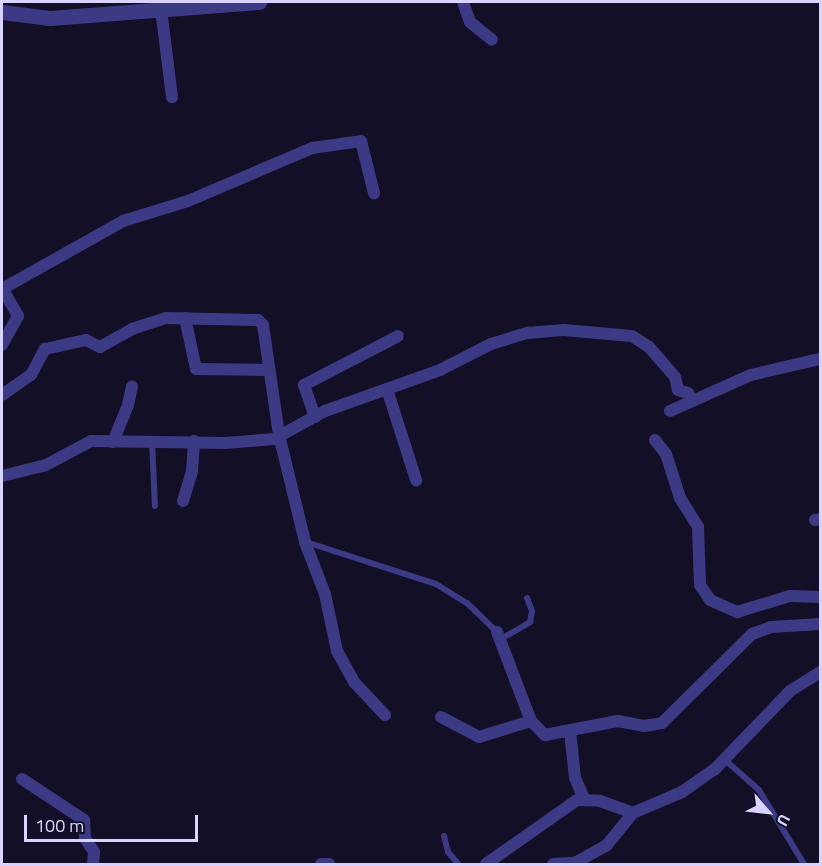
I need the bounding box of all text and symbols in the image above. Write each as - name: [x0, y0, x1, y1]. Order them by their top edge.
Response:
- north arrow: [738, 782, 798, 842]
- scale bar: [27, 803, 201, 841]
- text: U: [771, 810, 797, 831]
- text: 100 m: [35, 812, 84, 839]

